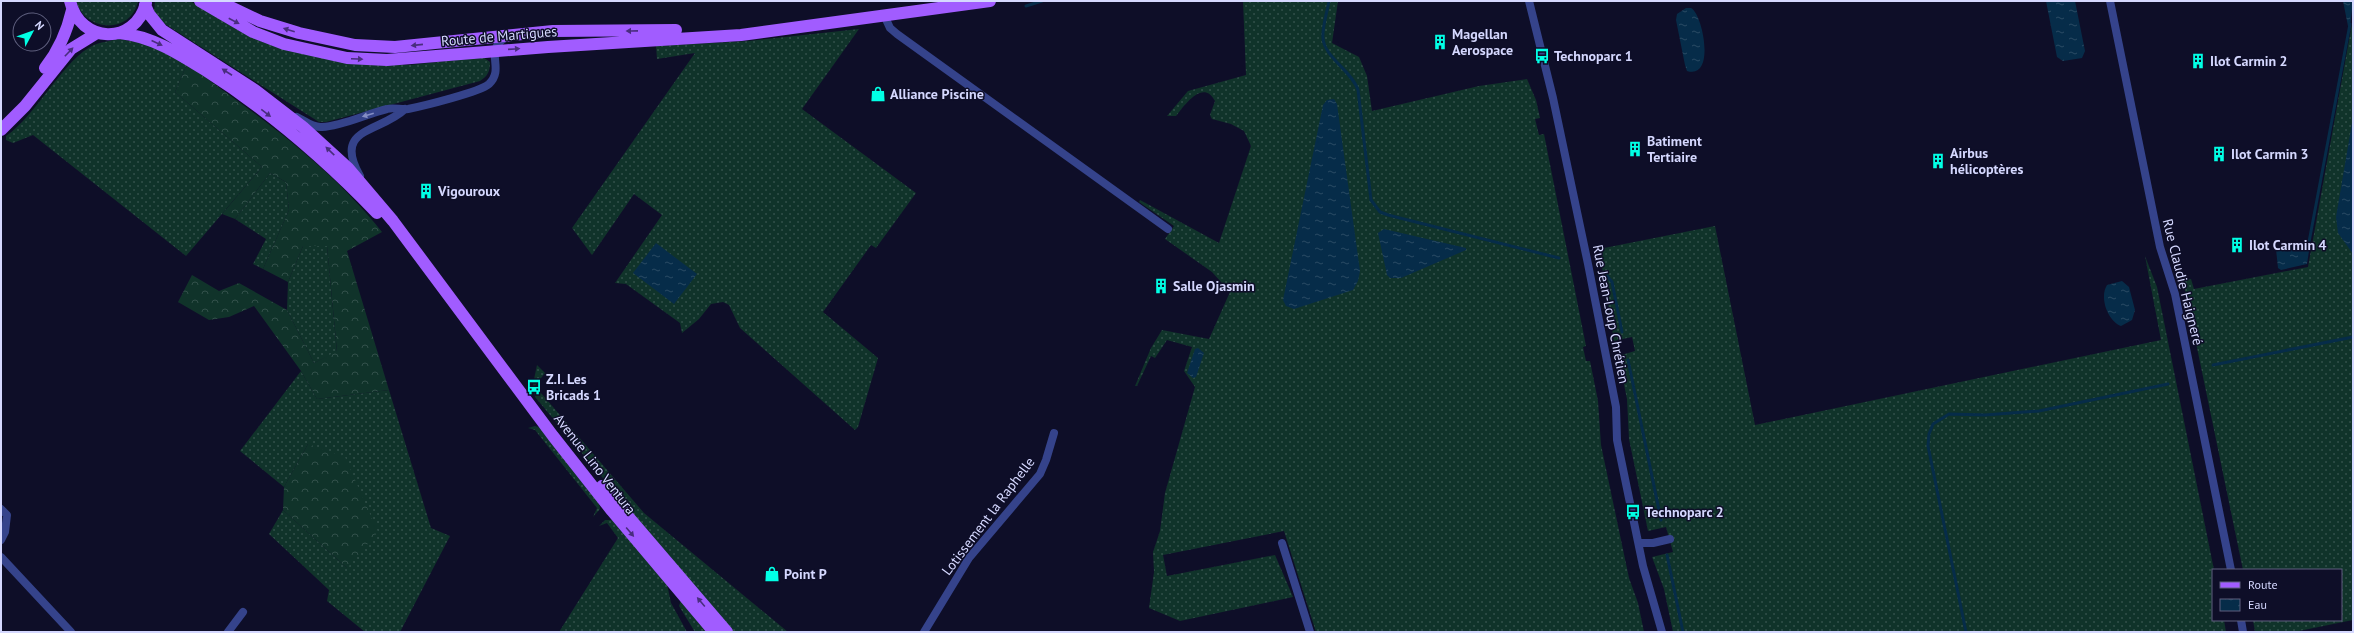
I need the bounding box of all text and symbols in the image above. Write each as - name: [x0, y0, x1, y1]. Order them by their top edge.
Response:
- north arrow: [12, 12, 52, 52]
- text: N: [32, 18, 47, 33]
- one-way arrow: [228, 18, 240, 25]
- street label: Route de Martigues: [440, 22, 558, 50]
- place label: Magellan Aerospace: [1452, 25, 1513, 59]
- one-way arrow: [283, 27, 295, 33]
- one-way arrow: [625, 28, 638, 34]
- building icon: Magellan Aerospace: [1431, 33, 1449, 51]
- one-way arrow: [151, 40, 163, 46]
- one-way arrow: [411, 41, 423, 48]
- one-way arrow: [508, 46, 520, 53]
- one-way arrow: [64, 47, 74, 57]
- bus stop icon: Technoparc 1: [1533, 47, 1551, 65]
- place label: Technoparc 1: [1554, 47, 1633, 65]
- building icon: Ilot Carmin 2: [2189, 52, 2207, 70]
- place label: Ilot Carmin 2: [2210, 52, 2288, 70]
- one-way arrow: [351, 55, 363, 62]
- one-way arrow: [222, 68, 232, 76]
- shop icon: Alliance Piscine: [869, 85, 887, 103]
- place label: Alliance Piscine: [890, 85, 984, 103]
- one-way arrow: [260, 108, 271, 117]
- one-way arrow: [361, 112, 373, 118]
- place label: Batiment Tertiaire: [1647, 132, 1702, 166]
- building icon: Batiment Tertiaire: [1626, 140, 1644, 158]
- place label: Airbus hélicoptères: [1950, 144, 2023, 178]
- building icon: Ilot Carmin 3: [2210, 145, 2228, 163]
- place label: Ilot Carmin 3: [2231, 145, 2309, 163]
- one-way arrow: [325, 146, 335, 156]
- building icon: Airbus hélicoptères: [1929, 152, 1947, 170]
- building icon: Vigouroux: [417, 182, 435, 200]
- place label: Vigouroux: [437, 182, 501, 200]
- street label: Rue Claudie Haigneré: [2159, 217, 2207, 347]
- building icon: Ilot Carmin 4: [2228, 236, 2246, 254]
- place label: Ilot Carmin 4: [2249, 236, 2327, 254]
- street label: Rue Jean-Loup Chrétien: [1589, 243, 1633, 385]
- building icon: Salle Ojasmin: [1152, 277, 1170, 295]
- place label: Salle Ojasmin: [1173, 277, 1255, 295]
- place label: Z.I. Les Bricads 1: [546, 370, 601, 404]
- bus stop icon: Z.I. Les Bricads 1: [525, 378, 543, 396]
- street label: Avenue Lino Ventura: [550, 410, 640, 518]
- street label: Lotissement la Raphelle: [938, 453, 1038, 579]
- bus stop icon: Technoparc 2: [1624, 503, 1642, 521]
- place label: Technoparc 2: [1645, 503, 1724, 521]
- one-way arrow: [625, 527, 634, 538]
- shop icon: Point P: [763, 565, 781, 583]
- place label: Point P: [784, 565, 827, 583]
- legend: [2212, 569, 2342, 621]
- text: Route: [2248, 577, 2278, 592]
- one-way arrow: [697, 597, 706, 608]
- text: Eau: [2248, 597, 2267, 612]

